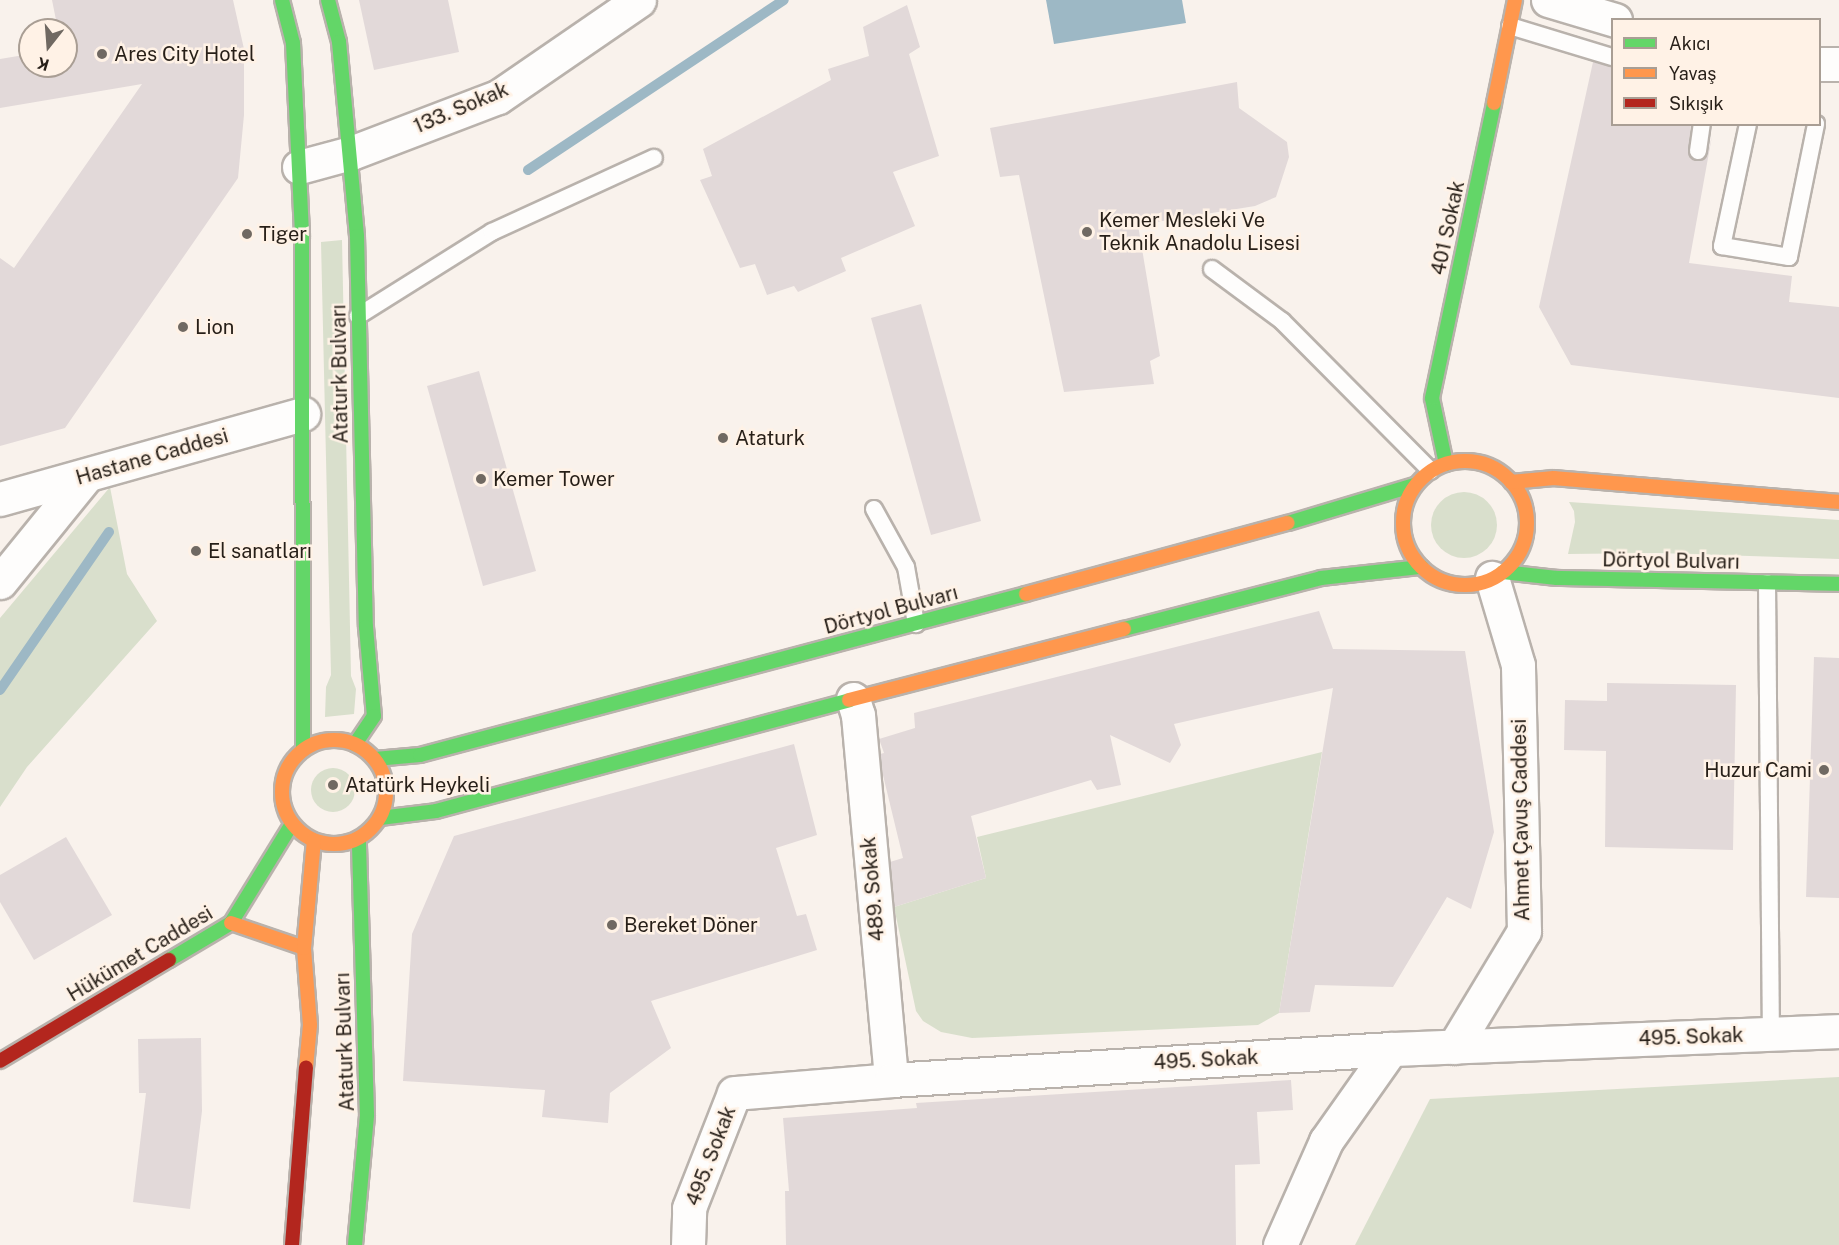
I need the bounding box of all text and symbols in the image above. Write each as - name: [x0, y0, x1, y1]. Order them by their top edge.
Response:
- north arrow: [18, 18, 78, 78]
- legend: [1611, 18, 1821, 126]
- text: Akıcı: [1669, 33, 1710, 54]
- place label: Ares City Hotel: [114, 42, 255, 66]
- marker: Ares City Hotel: [95, 47, 109, 61]
- text: K: [35, 53, 51, 75]
- text: Yavaş: [1669, 63, 1716, 84]
- street label: 133. Sokak: [410, 77, 512, 139]
- text: Sıkışık: [1669, 93, 1724, 114]
- street label: 401 Sokak: [1426, 179, 1470, 277]
- place label: Kemer Mesleki Ve Teknik Anadolu Lisesi: [1099, 208, 1300, 255]
- place label: Tiger: [259, 222, 307, 246]
- marker: Kemer Mesleki Ve Teknik Anadolu Lisesi: [1080, 225, 1094, 239]
- marker: Tiger: [240, 227, 254, 241]
- street label: Ataturk Bulvarı: [327, 304, 353, 444]
- place label: Lion: [195, 315, 234, 339]
- marker: Lion: [176, 320, 190, 334]
- street label: Hastane Caddesi: [73, 424, 231, 490]
- place label: Ataturk: [735, 426, 805, 450]
- marker: Ataturk: [716, 431, 730, 445]
- place label: Kemer Tower: [493, 467, 615, 491]
- marker: Kemer Tower: [474, 472, 488, 486]
- place label: El sanatları: [208, 539, 312, 563]
- marker: El sanatları: [189, 544, 203, 558]
- street label: Dörtyol Bulvarı: [1602, 548, 1740, 574]
- street label: Dörtyol Bulvarı: [821, 581, 961, 639]
- street label: Ahmet Çavuş Caddesi: [1507, 719, 1535, 921]
- place label: Huzur Cami: [1704, 758, 1812, 782]
- marker: Huzur Cami: [1817, 763, 1831, 777]
- place label: Atatürk Heykeli: [345, 773, 490, 797]
- marker: Atatürk Heykeli: [326, 778, 340, 792]
- street label: 489. Sokak: [856, 836, 890, 942]
- street label: Hükümet Caddesi: [63, 901, 217, 1007]
- place label: Bereket Döner: [624, 913, 758, 937]
- marker: Bereket Döner: [605, 918, 619, 932]
- street label: Ataturk Bulvarı: [331, 972, 359, 1112]
- street label: 495. Sokak: [1638, 1023, 1744, 1051]
- street label: 495. Sokak: [1153, 1045, 1259, 1075]
- street label: 495. Sokak: [681, 1103, 741, 1209]

